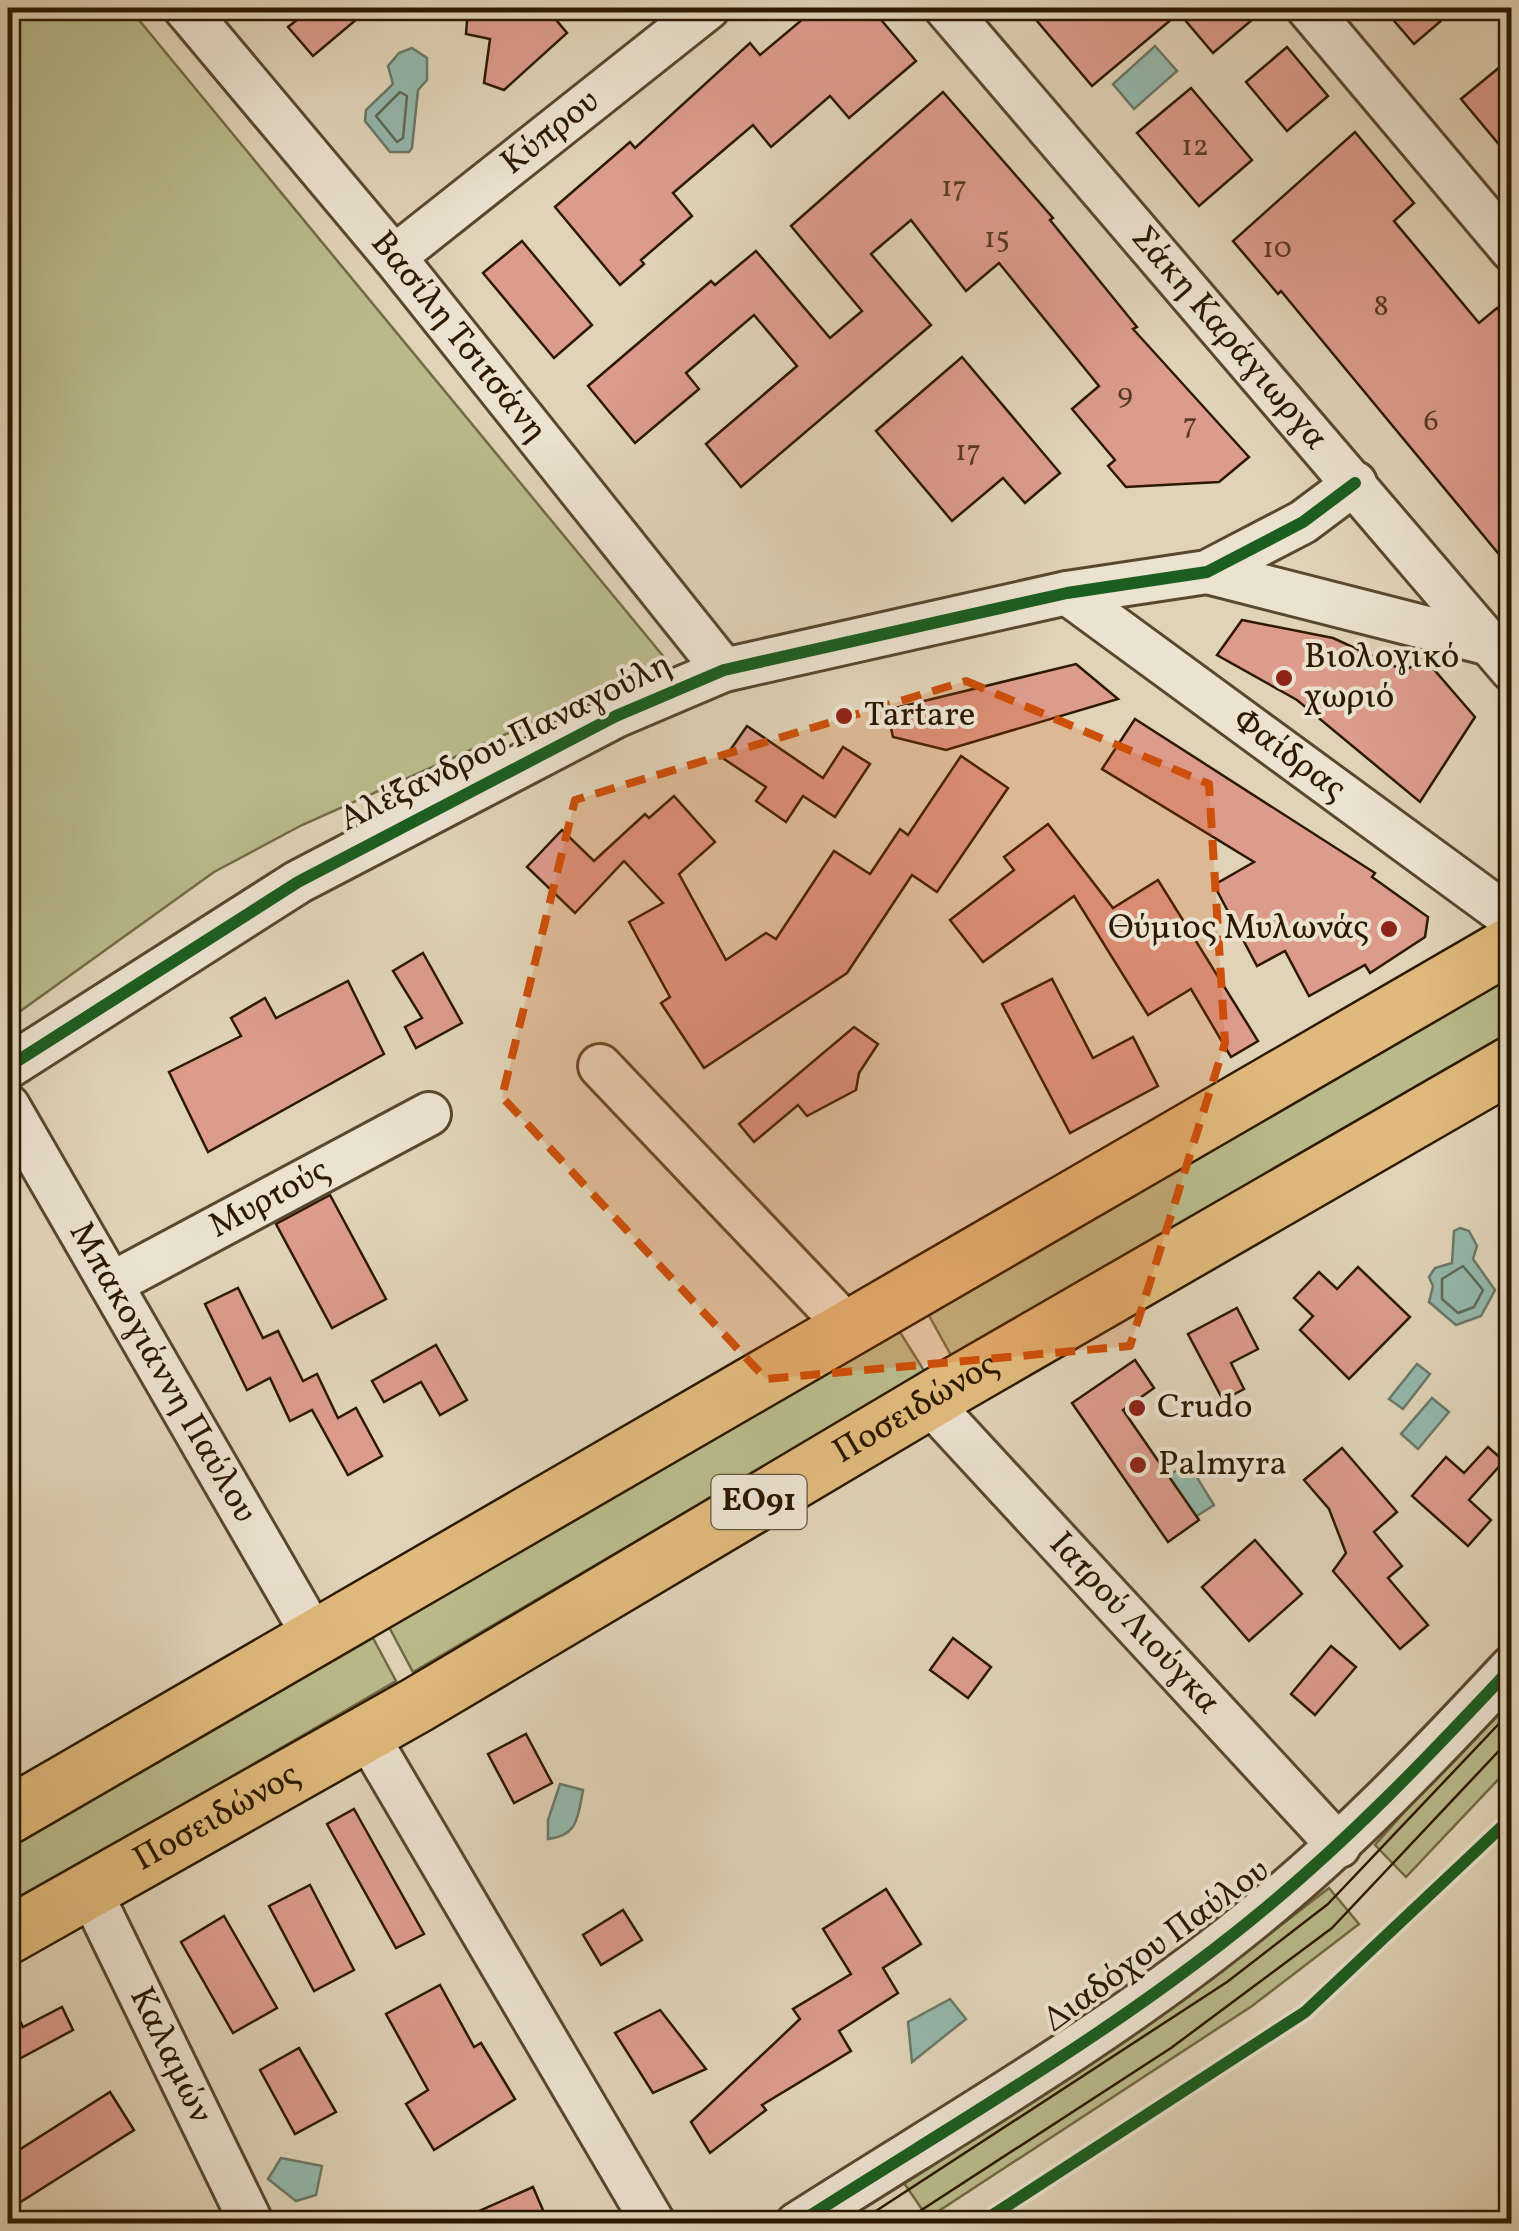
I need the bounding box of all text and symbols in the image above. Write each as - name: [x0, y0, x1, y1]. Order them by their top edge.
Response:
- street label: Κύπρου: [491, 79, 610, 187]
- house number: 12: [1181, 126, 1209, 168]
- house number: 17: [941, 167, 967, 209]
- street label: Σάκη Καράγιωργα: [1119, 216, 1338, 461]
- house number: 15: [984, 218, 1010, 260]
- street label: Βασίλη Τσιτσάνη: [359, 221, 558, 454]
- house number: 10: [1262, 228, 1292, 270]
- house number: 8: [1373, 286, 1389, 328]
- house number: 9: [1117, 374, 1133, 416]
- house number: 6: [1423, 401, 1439, 443]
- house number: 7: [1183, 404, 1197, 446]
- house number: 17: [955, 431, 981, 473]
- place label: Βιολογικό χωριό: [1304, 634, 1459, 722]
- street label: Αλέξανδρου Παναγούλη: [332, 642, 680, 844]
- marker: Βιολογικό χωριό: [1273, 667, 1295, 689]
- place label: Tartare: [864, 692, 975, 740]
- street label: Φαίδρας: [1222, 698, 1356, 813]
- marker: Tartare: [833, 705, 855, 727]
- place label: Θύμιος Μυλωνάς: [1108, 905, 1369, 953]
- marker: Θύμιος Μυλωνάς: [1378, 918, 1400, 940]
- street label: Μυρτούς: [201, 1147, 338, 1251]
- street label: Μπακογιάννη Παύλου: [56, 1213, 268, 1532]
- street label: Ποσειδώνος: [824, 1341, 1007, 1476]
- place label: Crudo: [1157, 1384, 1253, 1432]
- marker: Crudo: [1126, 1397, 1148, 1419]
- place label: Palmyra: [1158, 1441, 1287, 1489]
- marker: Palmyra: [1127, 1454, 1149, 1476]
- road number: ΕΟ91: [712, 1475, 806, 1529]
- street label: Ιατρού Λιούγκα: [1037, 1522, 1231, 1726]
- street label: Ποσειδώνος: [125, 1752, 309, 1884]
- street label: Διαδόχου Παύλου: [1034, 1848, 1280, 2044]
- street label: Καλαμών: [116, 1979, 223, 2132]

